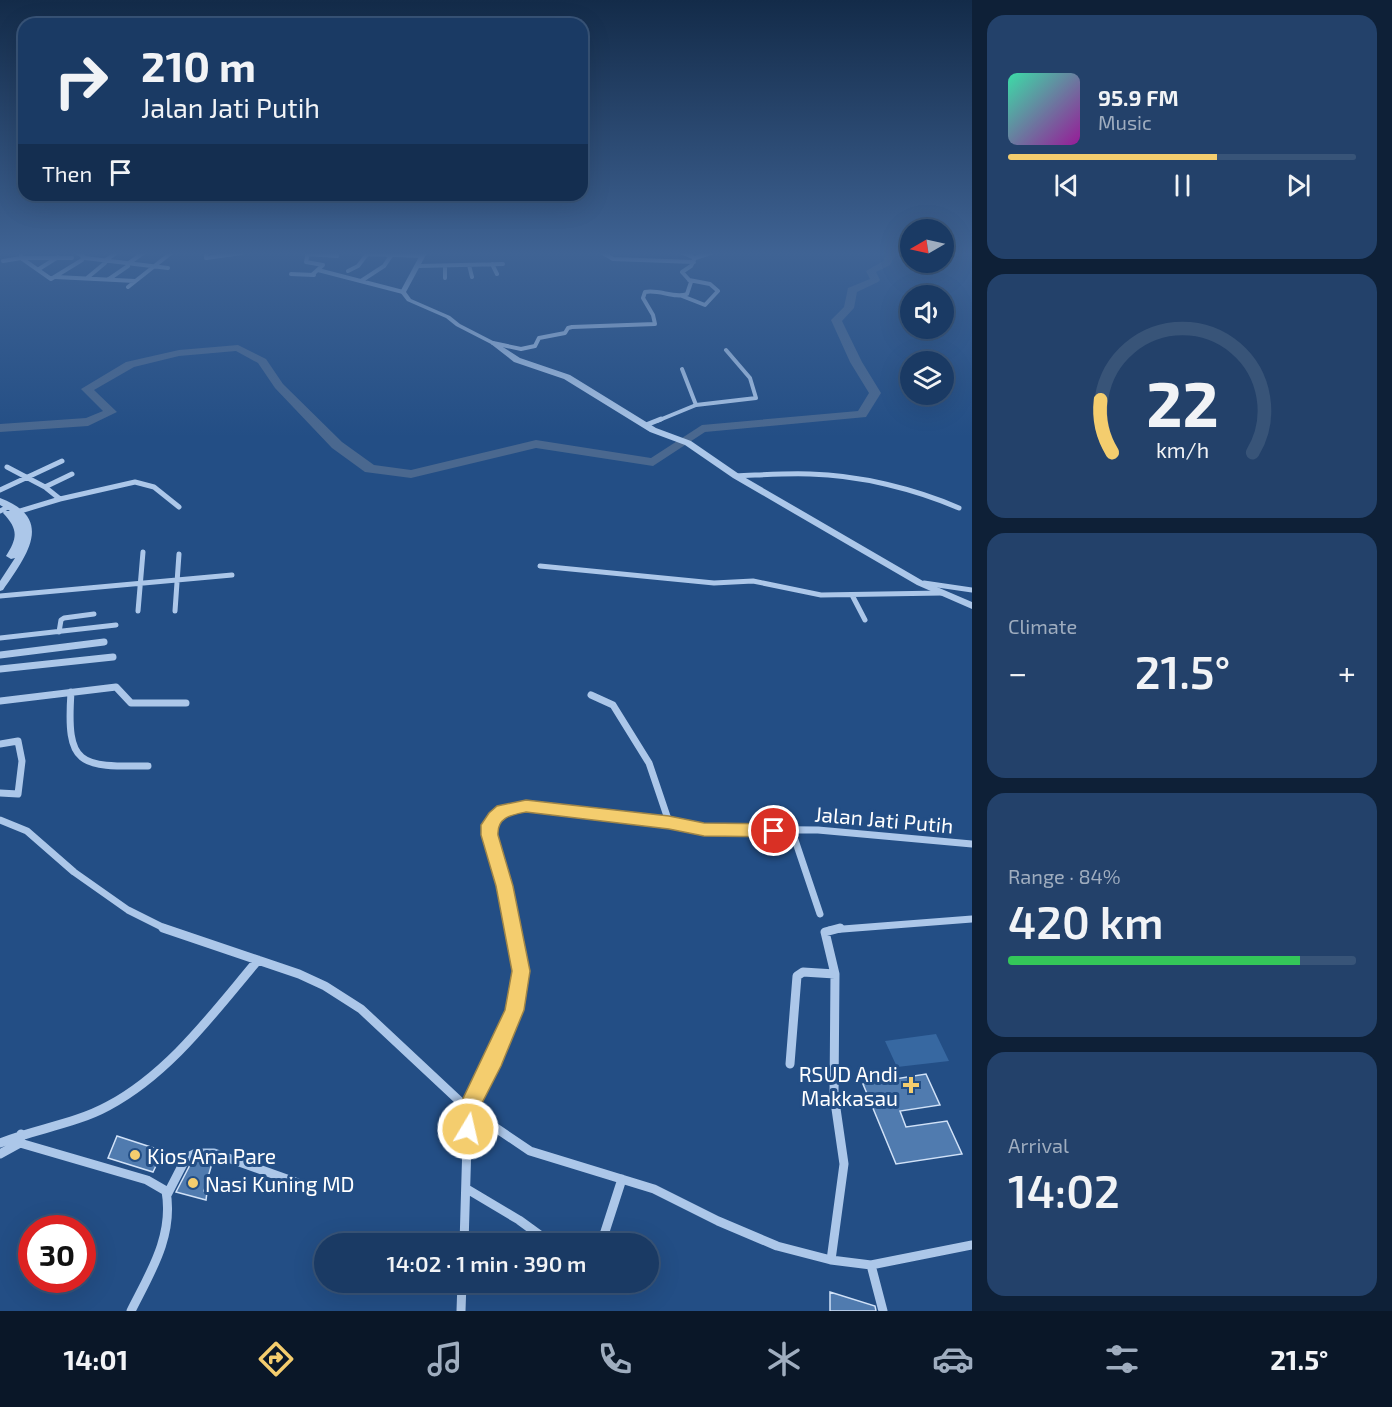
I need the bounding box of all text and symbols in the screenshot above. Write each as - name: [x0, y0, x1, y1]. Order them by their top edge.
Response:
- text: 210 m: [141, 40, 256, 90]
- icon: right: [42, 42, 120, 120]
- text: 95.9 FM: [1098, 84, 1179, 110]
- text: Jalan Jati Putih: [141, 91, 320, 123]
- text: Music: [1098, 110, 1152, 134]
- icon: arrive: [104, 156, 137, 189]
- text: Then: [42, 160, 92, 186]
- icon: previous: [1050, 169, 1083, 202]
- icon: pause: [1166, 169, 1199, 202]
- icon: next: [1282, 169, 1315, 202]
- north arrow: [900, 219, 954, 273]
- map controls: [900, 219, 954, 405]
- button: sound: [900, 285, 954, 339]
- button: layers: [900, 351, 954, 405]
- text: 22: [1146, 365, 1218, 440]
- text: km/h: [1155, 438, 1209, 463]
- text: Climate: [1008, 614, 1077, 638]
- text: 21.5°: [1135, 644, 1230, 698]
- text: −: [1008, 652, 1027, 692]
- text: +: [1338, 652, 1356, 692]
- street label: Jalan Jati Putih: [814, 800, 954, 838]
- pin: [748, 805, 799, 856]
- icon: arrive: [757, 814, 790, 847]
- text: Range · 84%: [1008, 864, 1121, 888]
- text: 420 km: [1008, 894, 1164, 948]
- place label: RSUD Andi Makkasau: [799, 1061, 898, 1110]
- marker: RSUD Andi Makkasau: [902, 1076, 920, 1094]
- position arrow: [436, 1097, 500, 1161]
- text: Arrival: [1008, 1133, 1069, 1157]
- place label: Kios Ana Pare: [147, 1143, 276, 1168]
- marker: Kios Ana Pare: [128, 1148, 142, 1162]
- text: 14:02: [1008, 1163, 1120, 1217]
- place label: Nasi Kuning MD: [205, 1171, 355, 1196]
- marker: Nasi Kuning MD: [186, 1176, 200, 1190]
- speed limit sign: 30: [18, 1215, 96, 1293]
- text: 14:02 · 1 min · 390 m: [387, 1250, 586, 1276]
- icon: directions: [255, 1338, 297, 1380]
- icon: music: [424, 1338, 466, 1380]
- icon: phone: [594, 1338, 636, 1380]
- icon: climate: [763, 1338, 805, 1380]
- icon: car: [932, 1338, 974, 1380]
- icon: filters: [1101, 1338, 1143, 1380]
- text: 14:01: [64, 1343, 128, 1375]
- text: 21.5°: [1270, 1343, 1328, 1375]

